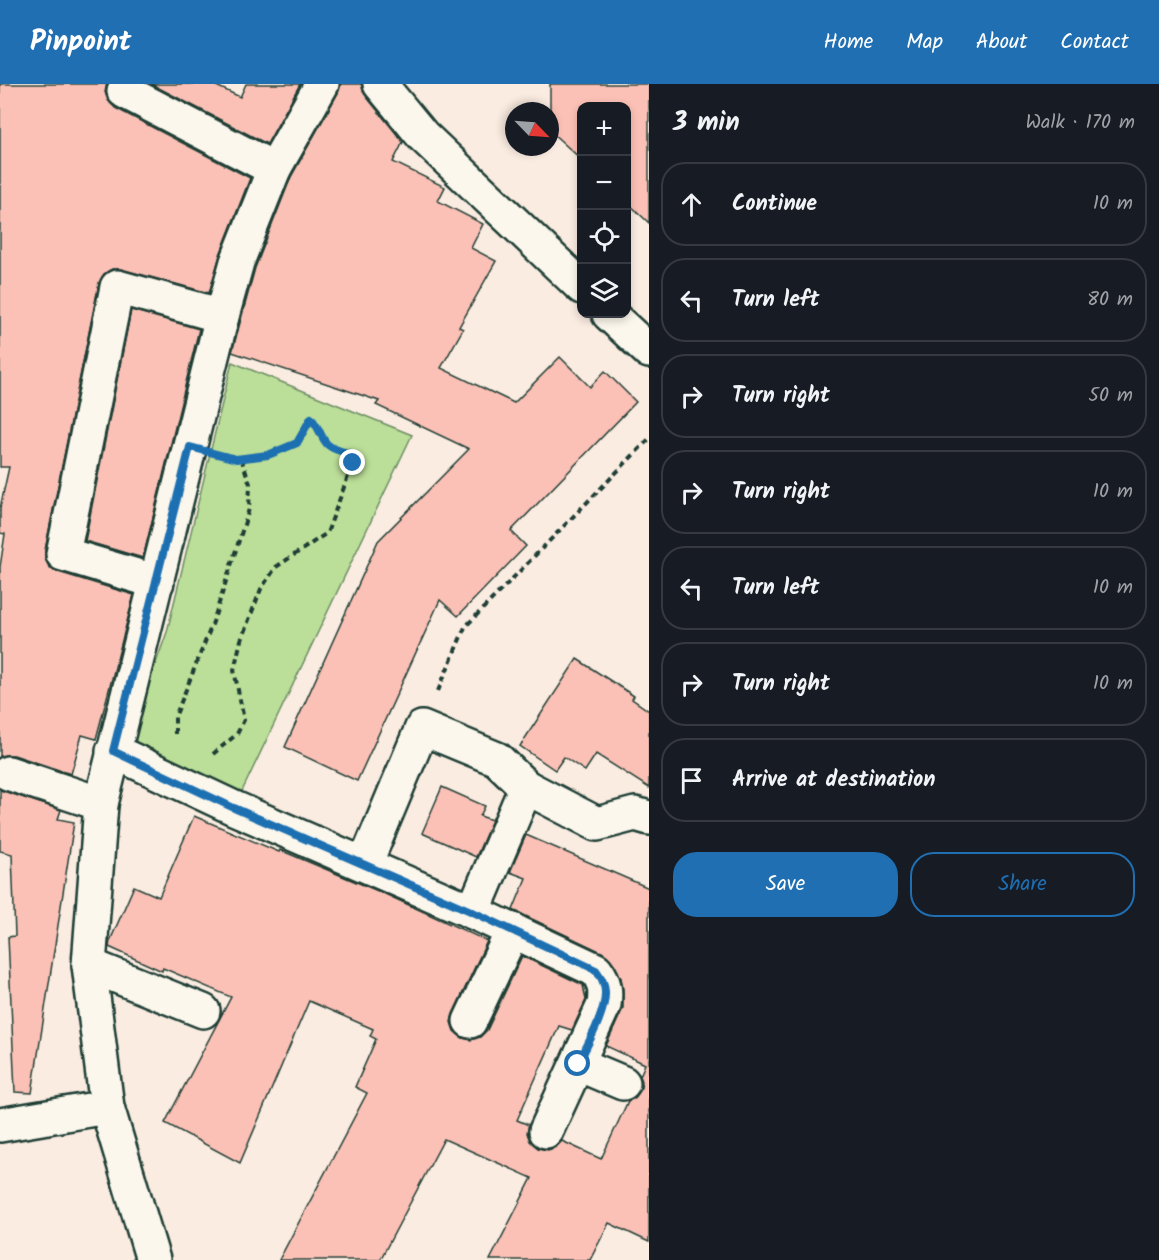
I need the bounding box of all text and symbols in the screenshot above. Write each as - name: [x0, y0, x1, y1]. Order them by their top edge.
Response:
- text: Pinpoint: [30, 20, 131, 65]
- text: Home: [824, 26, 873, 59]
- text: Map: [906, 26, 943, 59]
- text: About: [976, 26, 1027, 59]
- text: Contact: [1060, 26, 1129, 59]
- north arrow: [505, 102, 559, 156]
- map controls: [577, 102, 631, 318]
- button: +: [577, 102, 631, 156]
- text: 3 min: [673, 102, 740, 144]
- text: Walk · 170 m: [1025, 107, 1135, 139]
- button: −: [577, 156, 631, 210]
- text: Continue: [732, 187, 817, 222]
- icon: ahead: [675, 188, 708, 221]
- text: 10 m: [1093, 188, 1133, 220]
- button: locate: [577, 210, 631, 264]
- button: layers: [577, 264, 631, 318]
- text: Turn left: [732, 283, 819, 318]
- icon: left: [675, 284, 708, 317]
- text: 80 m: [1087, 284, 1133, 316]
- text: Turn right: [732, 379, 830, 414]
- icon: right: [675, 380, 708, 413]
- text: 50 m: [1088, 380, 1133, 412]
- route end: [339, 449, 365, 475]
- text: Turn right: [732, 475, 830, 510]
- icon: right: [675, 476, 708, 509]
- text: 10 m: [1093, 476, 1133, 508]
- text: Turn left: [732, 571, 819, 606]
- icon: left: [675, 572, 708, 605]
- text: 10 m: [1093, 572, 1133, 604]
- text: Turn right: [732, 667, 830, 702]
- icon: right: [675, 668, 708, 701]
- text: 10 m: [1093, 668, 1133, 700]
- text: Arrive at destination: [732, 763, 935, 798]
- icon: arrive: [675, 764, 708, 797]
- button: Save: [673, 852, 898, 917]
- button: Share: [910, 852, 1135, 917]
- route start: [564, 1050, 590, 1076]

